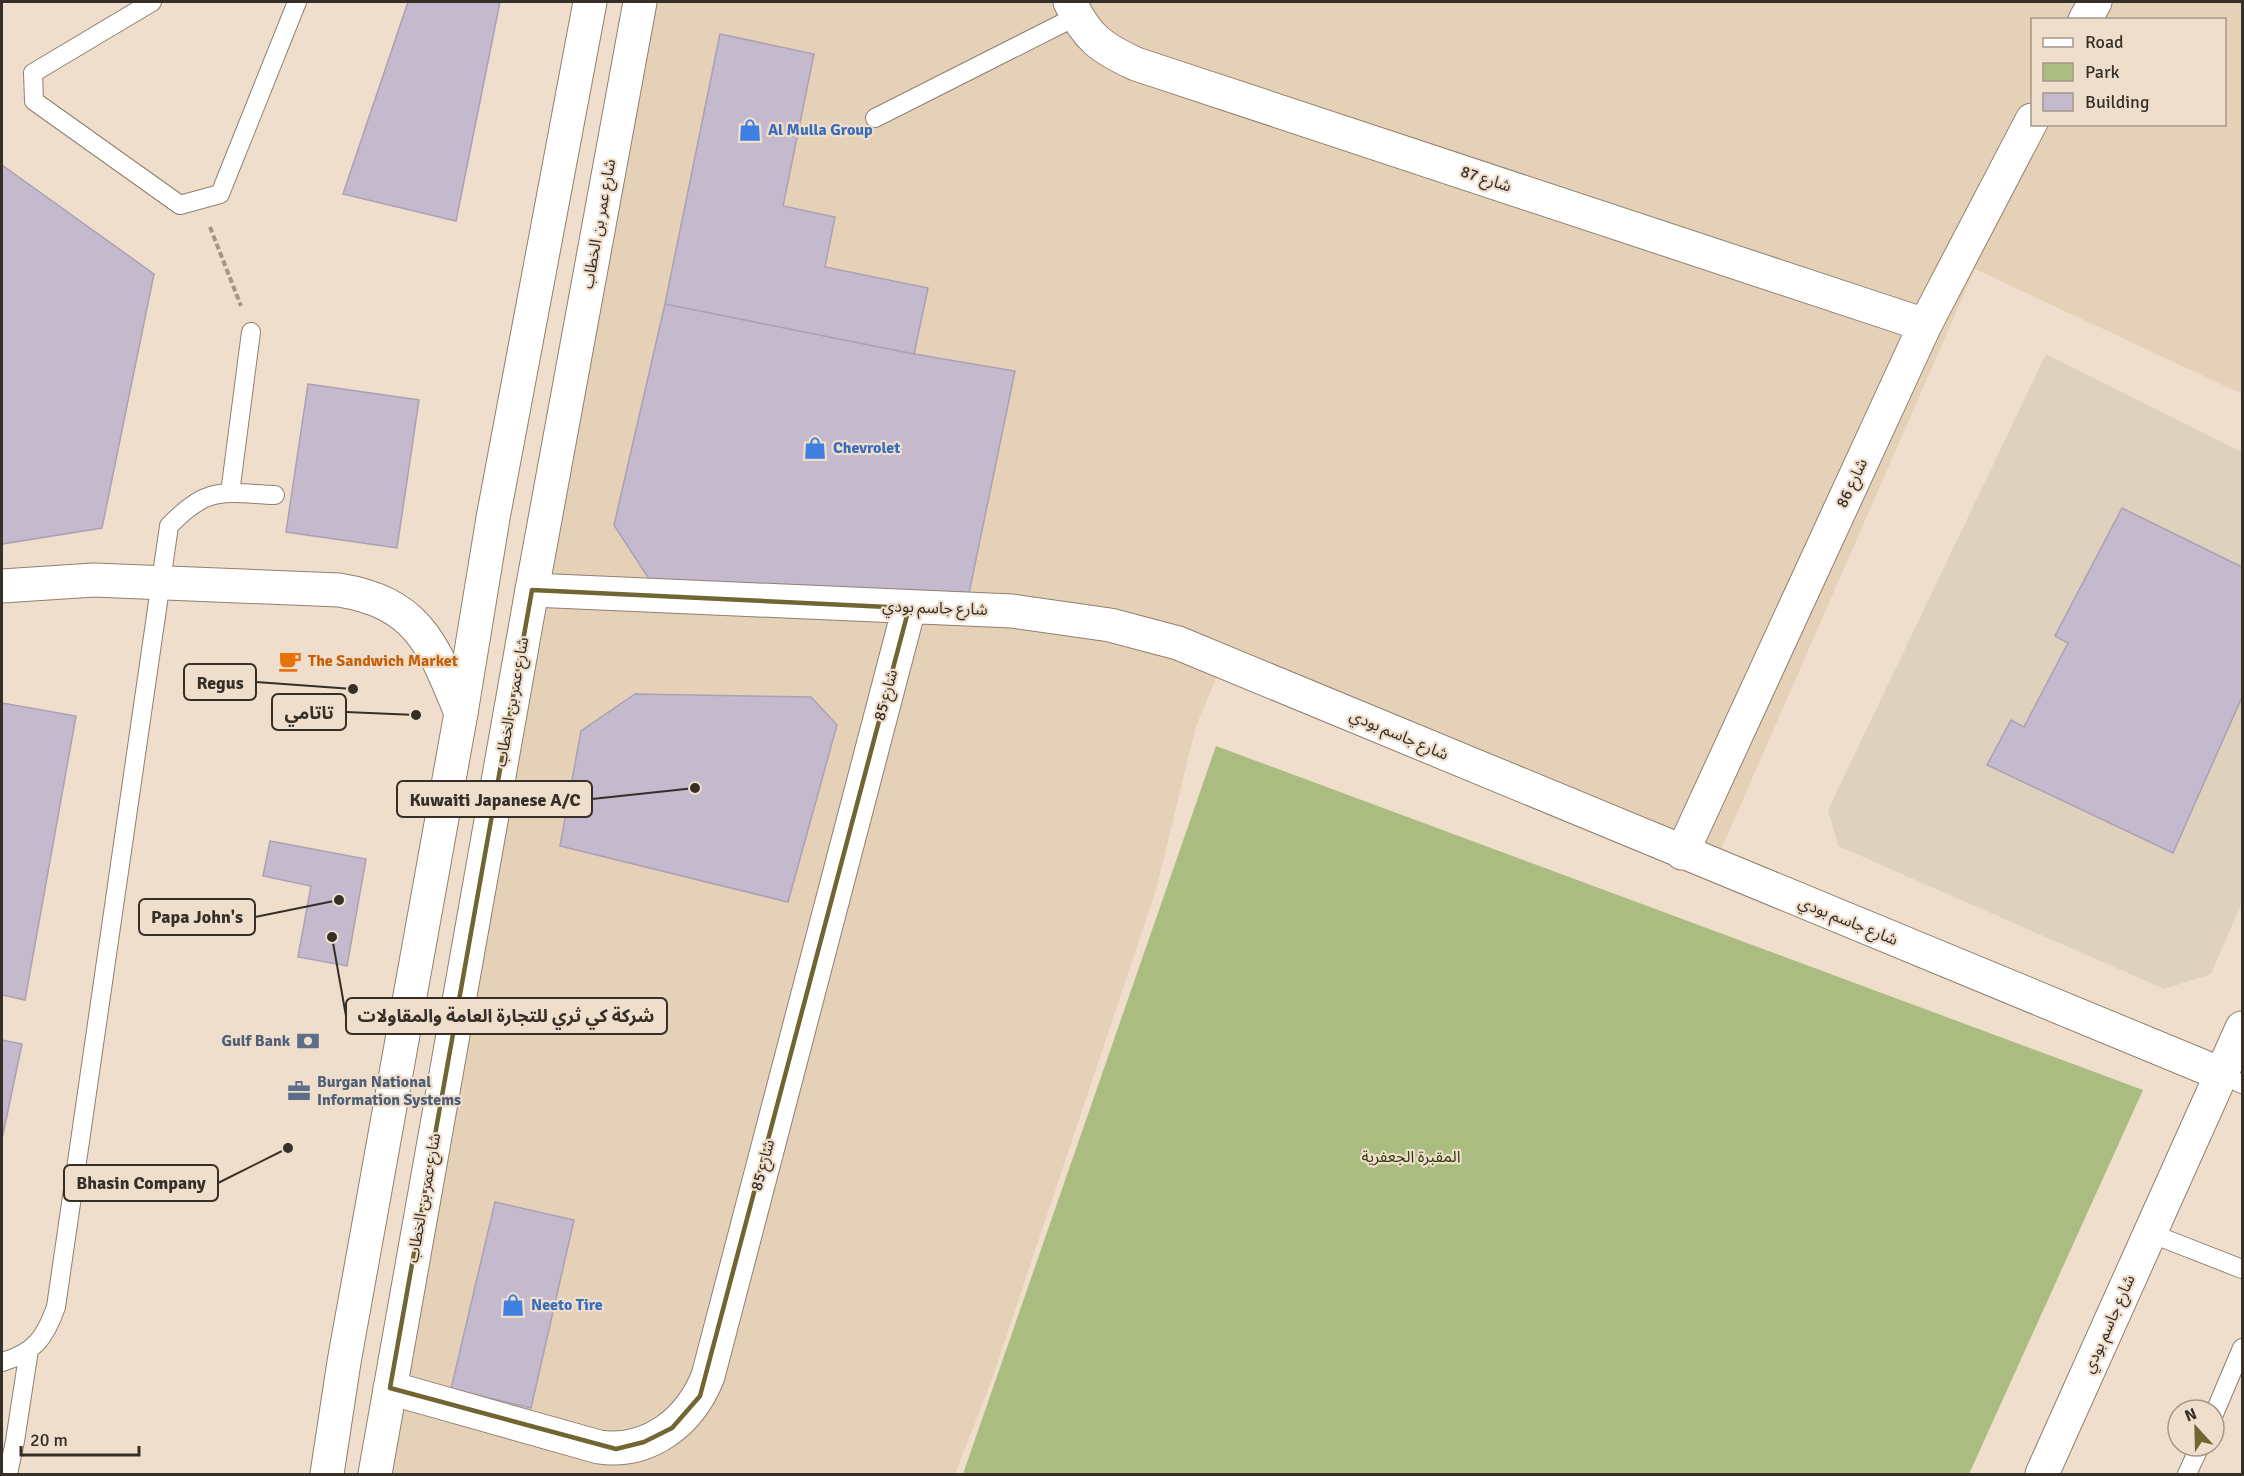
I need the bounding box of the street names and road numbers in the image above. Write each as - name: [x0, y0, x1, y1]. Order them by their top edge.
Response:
- street label: شارع عمر بن الخطاب: [578, 158, 622, 291]
- street label: شارع 87: [1458, 161, 1514, 198]
- street label: شارع 86: [1832, 455, 1874, 512]
- street label: شارع جاسم بودي: [882, 596, 988, 622]
- street label: شارع عمر بن الخطاب: [491, 636, 535, 769]
- street label: شارع 85: [870, 667, 904, 723]
- street label: شارع جاسم بودي: [1346, 705, 1451, 767]
- street label: شارع جاسم بودي: [1795, 892, 1901, 952]
- street label: شارع عمر بن الخطاب: [403, 1132, 447, 1265]
- street label: شارع 85: [747, 1137, 781, 1193]
- street label: شارع جاسم بودي: [2078, 1272, 2141, 1377]

